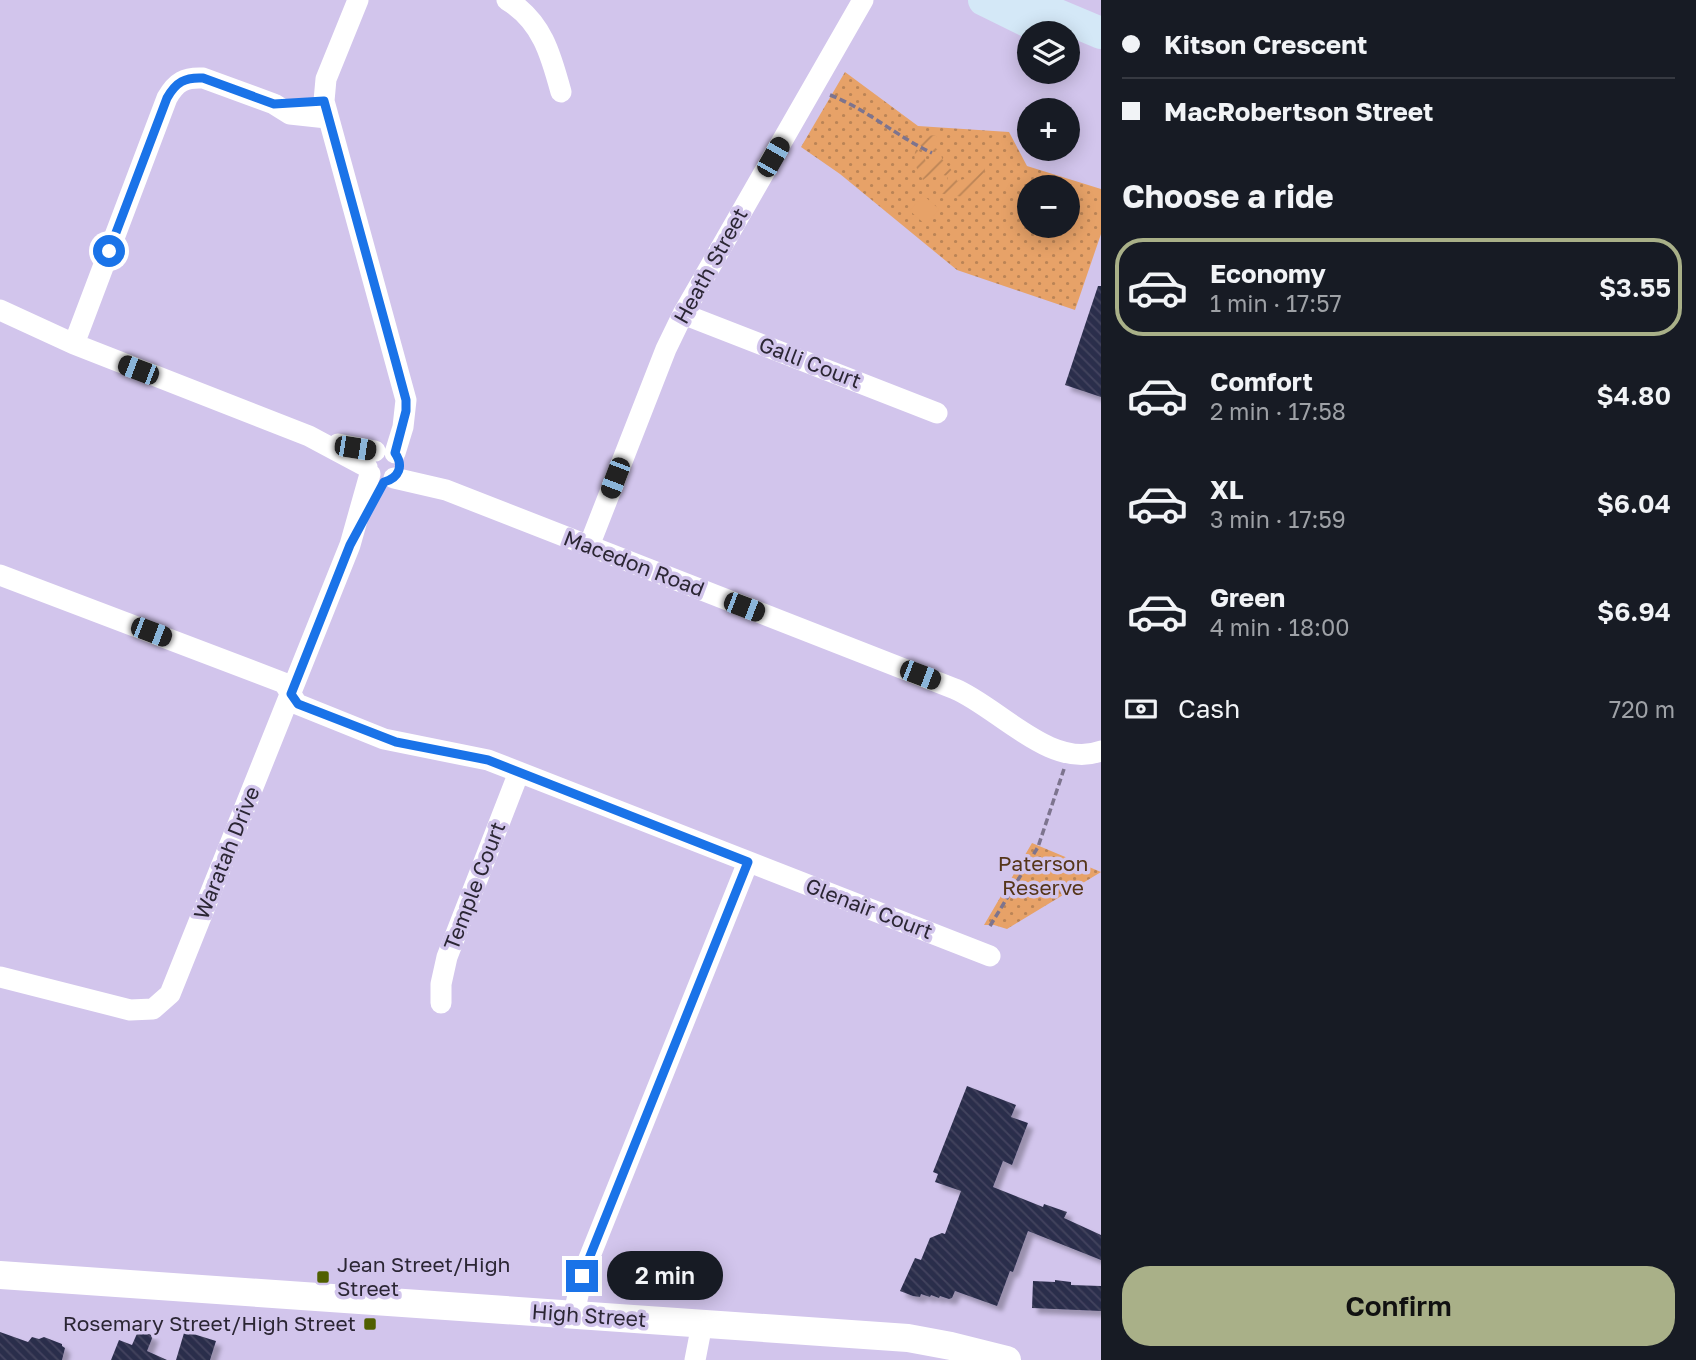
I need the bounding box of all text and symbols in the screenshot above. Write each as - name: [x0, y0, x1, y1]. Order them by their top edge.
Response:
- map controls: [1017, 21, 1080, 238]
- button: layers: [1017, 21, 1080, 84]
- text: Kitson Crescent: [1164, 29, 1367, 60]
- text: MacRobertson Street: [1164, 96, 1433, 127]
- button: +: [1017, 98, 1080, 161]
- car: [754, 134, 793, 180]
- button: −: [1017, 175, 1080, 238]
- text: Choose a ride: [1122, 177, 1334, 215]
- street label: Heath Street: [668, 203, 753, 328]
- route start: [93, 235, 125, 267]
- icon: car: [1126, 256, 1189, 319]
- text: Economy: [1210, 258, 1326, 289]
- text: $3.55: [1599, 272, 1671, 303]
- text: 1 min · 17:57: [1210, 289, 1342, 317]
- street label: Galli Court: [755, 331, 865, 393]
- car: [115, 353, 162, 387]
- icon: car: [1126, 364, 1189, 427]
- text: Comfort: [1210, 366, 1313, 397]
- text: $4.80: [1597, 380, 1671, 411]
- text: 2 min · 17:58: [1210, 397, 1346, 425]
- car: [333, 434, 378, 462]
- car: [598, 455, 633, 501]
- icon: car: [1126, 472, 1189, 535]
- text: XL: [1210, 474, 1244, 505]
- text: $6.04: [1597, 488, 1671, 519]
- text: 3 min · 17:59: [1210, 505, 1346, 533]
- street label: Macedon Road: [560, 524, 708, 602]
- icon: car: [1126, 580, 1189, 643]
- text: Green: [1210, 582, 1285, 613]
- car: [721, 590, 768, 624]
- text: $6.94: [1597, 596, 1671, 627]
- text: 4 min · 18:00: [1210, 613, 1349, 641]
- car: [128, 615, 175, 649]
- car: [897, 658, 944, 692]
- icon: cash: [1122, 690, 1160, 728]
- text: Cash: [1178, 693, 1240, 724]
- text: 720 m: [1609, 695, 1675, 723]
- street label: Waratah Drive: [188, 782, 265, 923]
- street label: Temple Court: [438, 818, 510, 953]
- park label: Paterson Reserve: [998, 850, 1088, 900]
- street label: Glenair Court: [802, 872, 937, 944]
- place label: Jean Street/High Street: [337, 1251, 511, 1301]
- callout: 2 min: [606, 1252, 722, 1300]
- route end: [566, 1260, 598, 1292]
- text: 2 min: [635, 1261, 695, 1289]
- button: Confirm: [1122, 1266, 1675, 1346]
- marker: Jean Street/High Street: [315, 1269, 331, 1285]
- street label: High Street: [531, 1298, 647, 1332]
- place label: Rosemary Street/High Street: [63, 1310, 356, 1336]
- marker: Rosemary Street/High Street: [362, 1316, 378, 1332]

